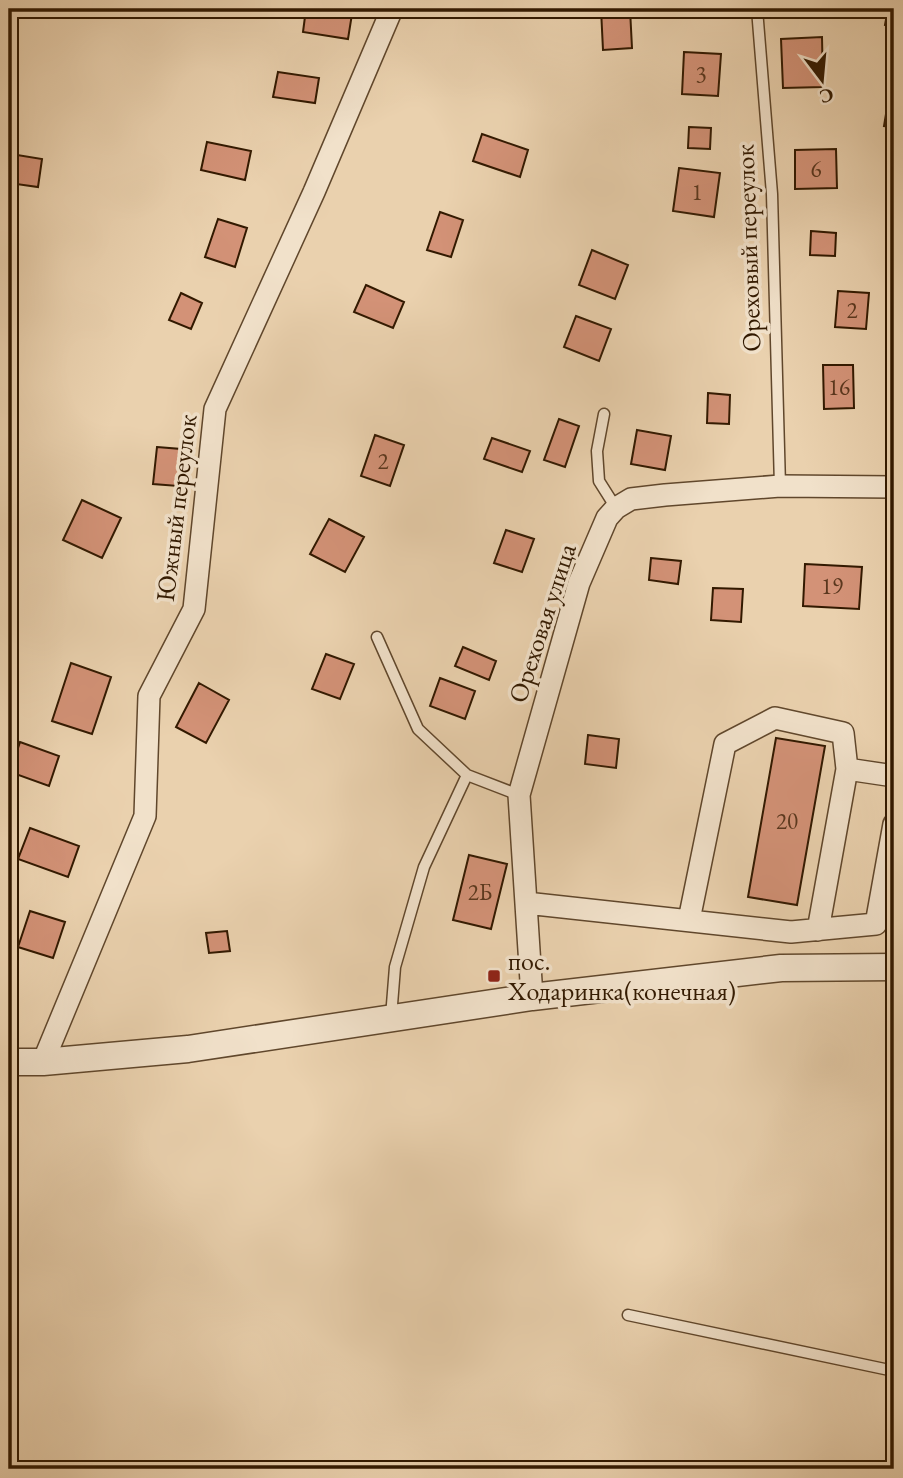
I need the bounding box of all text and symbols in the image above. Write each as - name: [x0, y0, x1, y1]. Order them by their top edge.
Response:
- north arrow: [788, 46, 858, 116]
- house number: 3: [695, 59, 707, 89]
- text: С: [817, 82, 836, 110]
- street label: Ореховый переулок: [727, 143, 769, 352]
- house number: 6: [810, 154, 822, 184]
- house number: 1: [691, 177, 703, 207]
- house number: 2: [846, 295, 858, 325]
- house number: 16: [828, 372, 850, 402]
- street label: Южный переулок: [148, 412, 204, 604]
- house number: 2: [377, 446, 389, 476]
- street label: Ореховая улица: [500, 538, 584, 707]
- house number: 19: [821, 571, 843, 601]
- house number: 20: [776, 806, 798, 836]
- house number: 2Б: [468, 877, 492, 907]
- place label: пос. Ходаринка(конечная): [507, 944, 736, 1008]
- marker: пос. Ходаринка(конечная): [486, 968, 502, 984]

